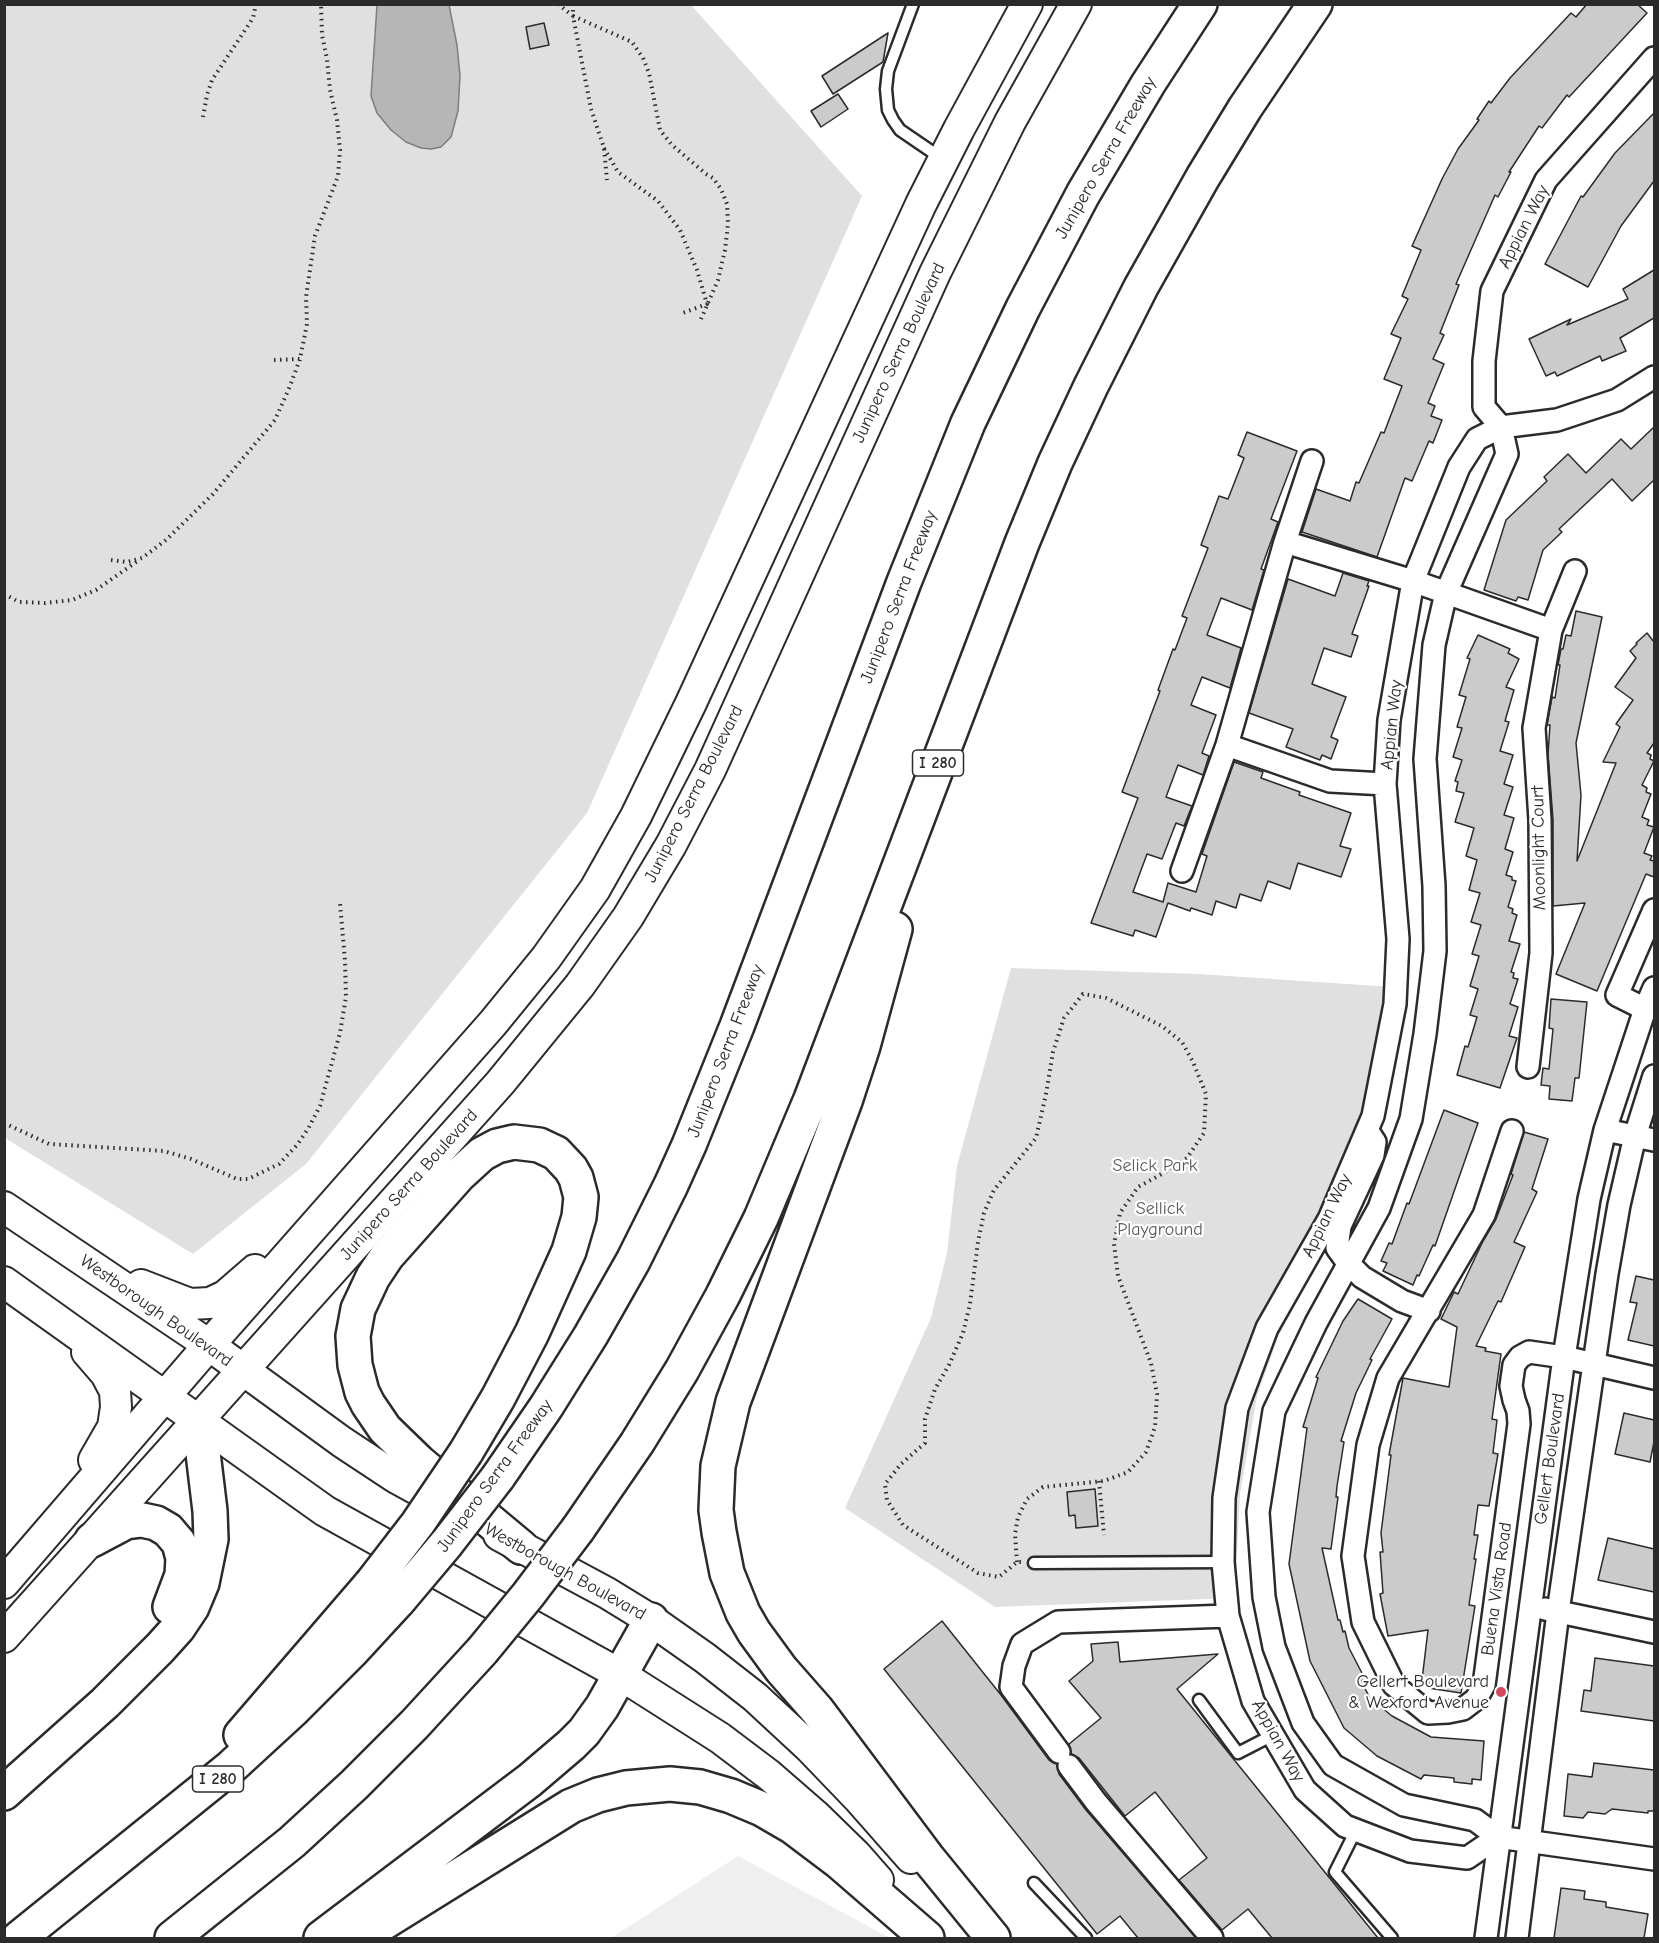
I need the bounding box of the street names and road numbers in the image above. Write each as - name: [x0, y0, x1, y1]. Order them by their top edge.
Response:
- street label: Junipero Serra Freeway: [1051, 73, 1161, 243]
- street label: Appian Way: [1494, 182, 1554, 272]
- street label: Junipero Serra Boulevard: [848, 260, 950, 446]
- street label: Junipero Serra Freeway: [856, 507, 942, 687]
- street label: Appian Way: [1377, 679, 1407, 771]
- street label: Junipero Serra Boulevard: [640, 702, 748, 886]
- road number: I 280: [912, 750, 964, 776]
- street label: Moonlight Court: [1527, 786, 1551, 910]
- street label: Junipero Serra Freeway: [683, 961, 769, 1141]
- street label: Junipero Serra Boulevard: [335, 1105, 483, 1265]
- street label: Appian Way: [1297, 1171, 1357, 1261]
- street label: Westborough Boulevard: [76, 1250, 236, 1372]
- street label: Gellert Boulevard: [1530, 1392, 1570, 1526]
- street label: Junipero Serra Freeway: [432, 1395, 558, 1557]
- street label: Westborough Boulevard: [480, 1519, 650, 1625]
- street label: Buena Vista Road: [1477, 1521, 1517, 1657]
- street label: Appian Way: [1247, 1696, 1309, 1786]
- road number: I 280: [192, 1766, 244, 1792]

